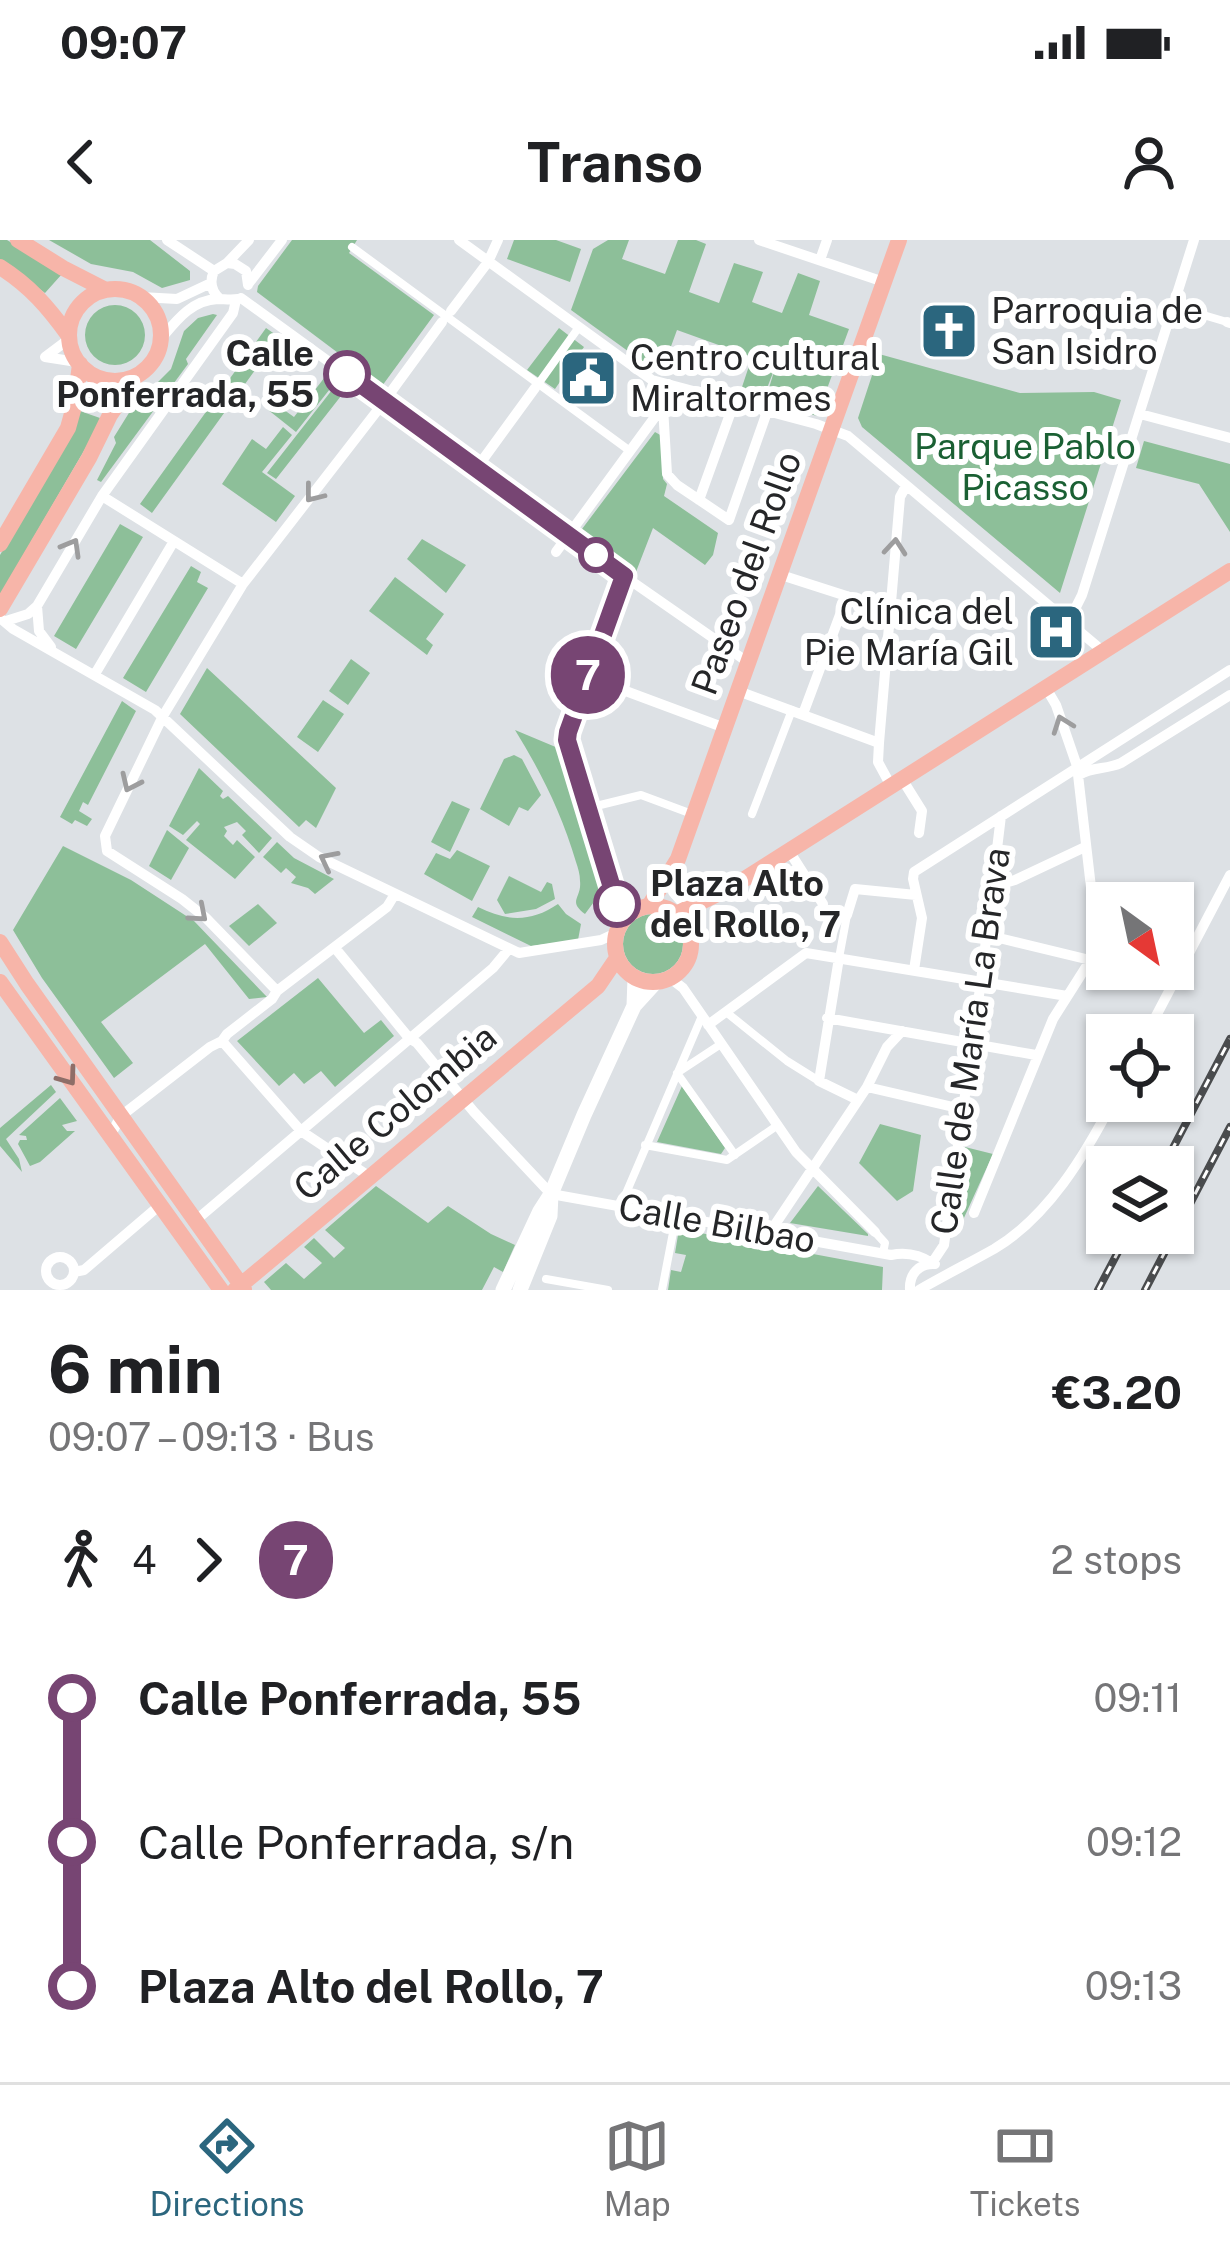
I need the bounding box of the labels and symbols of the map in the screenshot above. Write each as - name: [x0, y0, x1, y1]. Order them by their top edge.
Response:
- place label: Parroquia de San Isidro: [991, 289, 1203, 372]
- church icon: Parroquia de San Isidro: [918, 300, 980, 362]
- place label: Calle Ponferrada, 55: [56, 332, 314, 415]
- place label: Centro cultural Miraltormes: [630, 336, 881, 419]
- public building icon: Centro cultural Miraltormes: [557, 347, 619, 409]
- marker: Calle Ponferrada, 55: [325, 352, 369, 396]
- park label: Parque Pablo Picasso: [914, 425, 1136, 508]
- street label: Paseo del Rollo: [683, 446, 809, 700]
- one-way arrow: [305, 481, 327, 503]
- one-way arrow: [882, 537, 908, 556]
- one-way arrow: [57, 538, 80, 560]
- unlabelled marker: [580, 539, 612, 571]
- place label: Clínica del Pie María Gil: [804, 590, 1014, 673]
- hospital icon: Clínica del Pie María Gil: [1025, 601, 1087, 663]
- line badge: 7: [549, 636, 627, 714]
- one-way arrow: [1052, 714, 1077, 735]
- one-way arrow: [121, 771, 144, 792]
- street label: Calle de María La Brava: [922, 845, 1018, 1237]
- one-way arrow: [318, 852, 340, 875]
- place label: Plaza Alto del Rollo, 7: [650, 862, 841, 945]
- marker: Plaza Alto del Rollo, 7: [595, 882, 639, 926]
- north arrow: [1086, 882, 1194, 990]
- one-way arrow: [185, 899, 207, 921]
- street label: Calle Colombia: [286, 1015, 504, 1209]
- one-way arrow: [54, 1064, 76, 1086]
- street label: Calle Bilbao: [615, 1185, 819, 1261]

